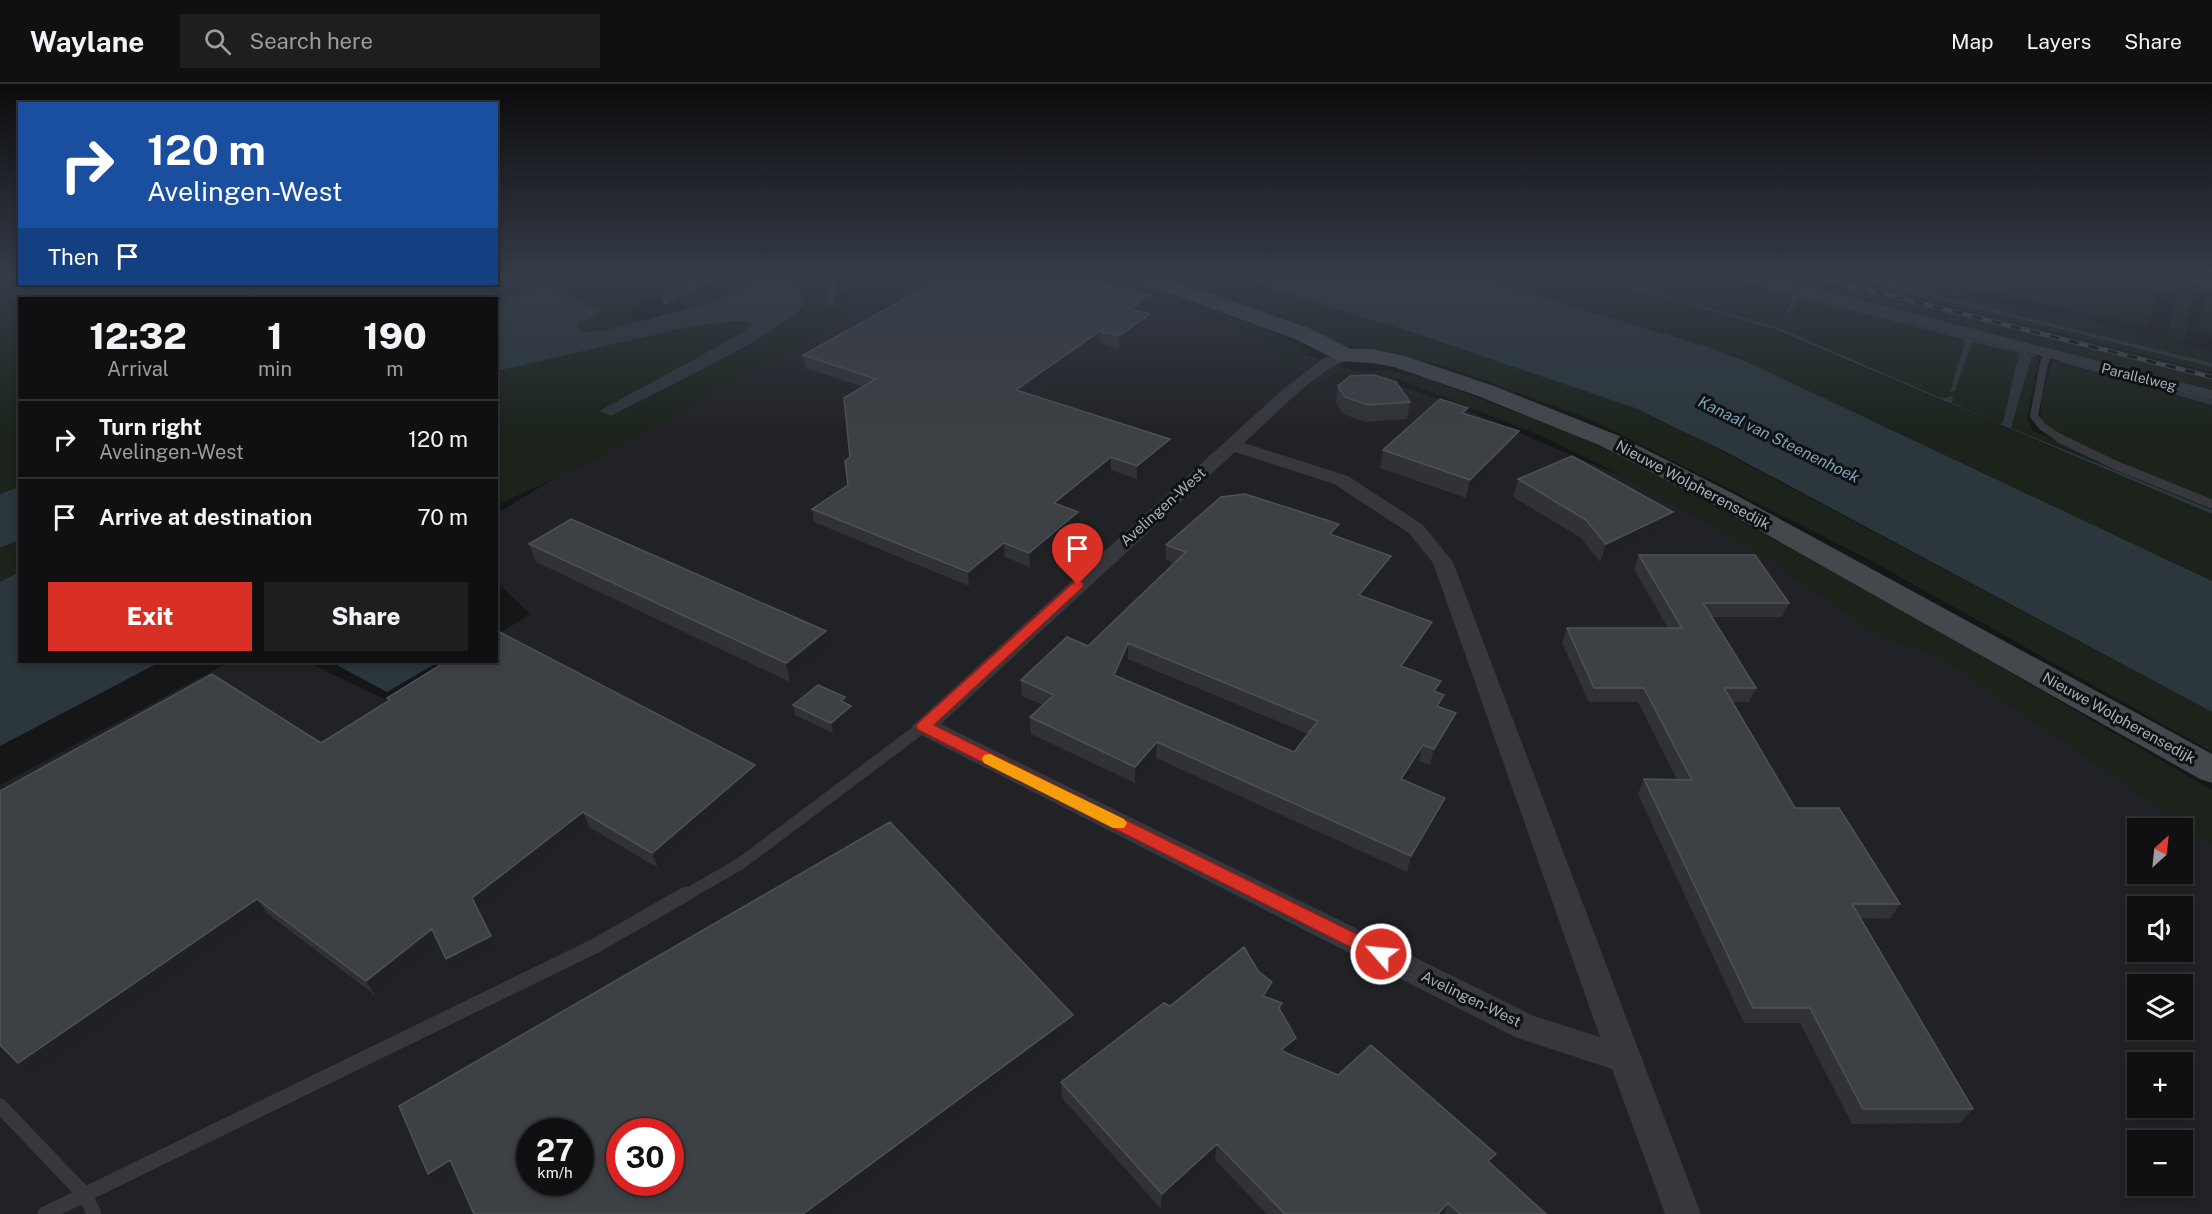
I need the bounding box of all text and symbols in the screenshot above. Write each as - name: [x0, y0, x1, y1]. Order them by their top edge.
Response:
- search box: [180, 14, 600, 68]
- text: Waylane: [30, 25, 144, 58]
- icon: search: [201, 25, 234, 58]
- text: Search here: [249, 28, 373, 54]
- text: Map: [1951, 29, 1994, 54]
- text: Layers: [2027, 29, 2091, 54]
- text: Share: [2124, 29, 2182, 54]
- text: 120 m: [147, 125, 266, 174]
- icon: right: [48, 126, 126, 204]
- text: Avelingen-West: [147, 175, 343, 207]
- icon: arrive: [111, 240, 144, 273]
- text: Then: [48, 244, 99, 270]
- text: 12:32: [89, 315, 187, 357]
- text: 1: [267, 315, 283, 357]
- text: 190: [363, 315, 427, 357]
- text: Arrival: [107, 357, 169, 381]
- text: min: [258, 357, 292, 381]
- text: m: [386, 357, 404, 381]
- street label: Parallelweg: [2100, 360, 2178, 394]
- water label: Kanaal van Steenenhoek: [1695, 392, 1863, 487]
- text: Turn right: [99, 414, 202, 440]
- icon: right: [48, 423, 81, 456]
- text: 120 m: [408, 426, 468, 452]
- street label: Nieuwe Wolpherensedijk: [1613, 437, 1773, 532]
- text: Avelingen-West: [99, 440, 244, 464]
- street label: Avelingen-West: [1117, 464, 1209, 549]
- icon: arrive: [48, 501, 81, 534]
- text: Arrive at destination: [99, 504, 312, 530]
- text: 70 m: [417, 504, 468, 530]
- pin: [1052, 523, 1103, 585]
- icon: arrive: [1061, 532, 1094, 565]
- button: Exit: [48, 582, 252, 651]
- button: Share: [264, 582, 468, 651]
- street label: Nieuwe Wolpherensedijk: [2040, 668, 2199, 767]
- north arrow: [2127, 818, 2193, 884]
- map controls: [2127, 818, 2193, 1196]
- button: sound: [2127, 896, 2193, 962]
- position arrow: [1349, 922, 1413, 986]
- street label: Avelingen-West: [1419, 967, 1524, 1030]
- button: layers: [2127, 974, 2193, 1040]
- button: +: [2127, 1052, 2193, 1118]
- speed limit sign: 30: [606, 1118, 684, 1196]
- button: −: [2127, 1130, 2193, 1196]
- text: 27: [536, 1132, 574, 1168]
- text: km/h: [537, 1164, 573, 1181]

